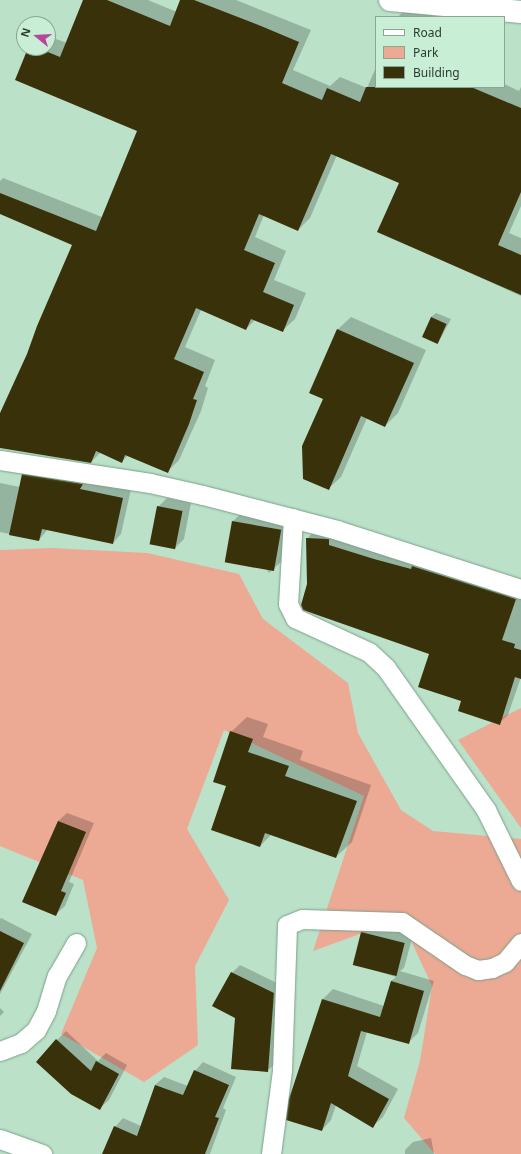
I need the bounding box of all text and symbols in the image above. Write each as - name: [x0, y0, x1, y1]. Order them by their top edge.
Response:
- north arrow: [16, 16, 56, 56]
- legend: [375, 16, 505, 88]
- text: Road: [413, 24, 442, 41]
- text: N: [17, 26, 34, 39]
- text: Park: [413, 44, 438, 61]
- text: Building: [413, 64, 460, 81]

